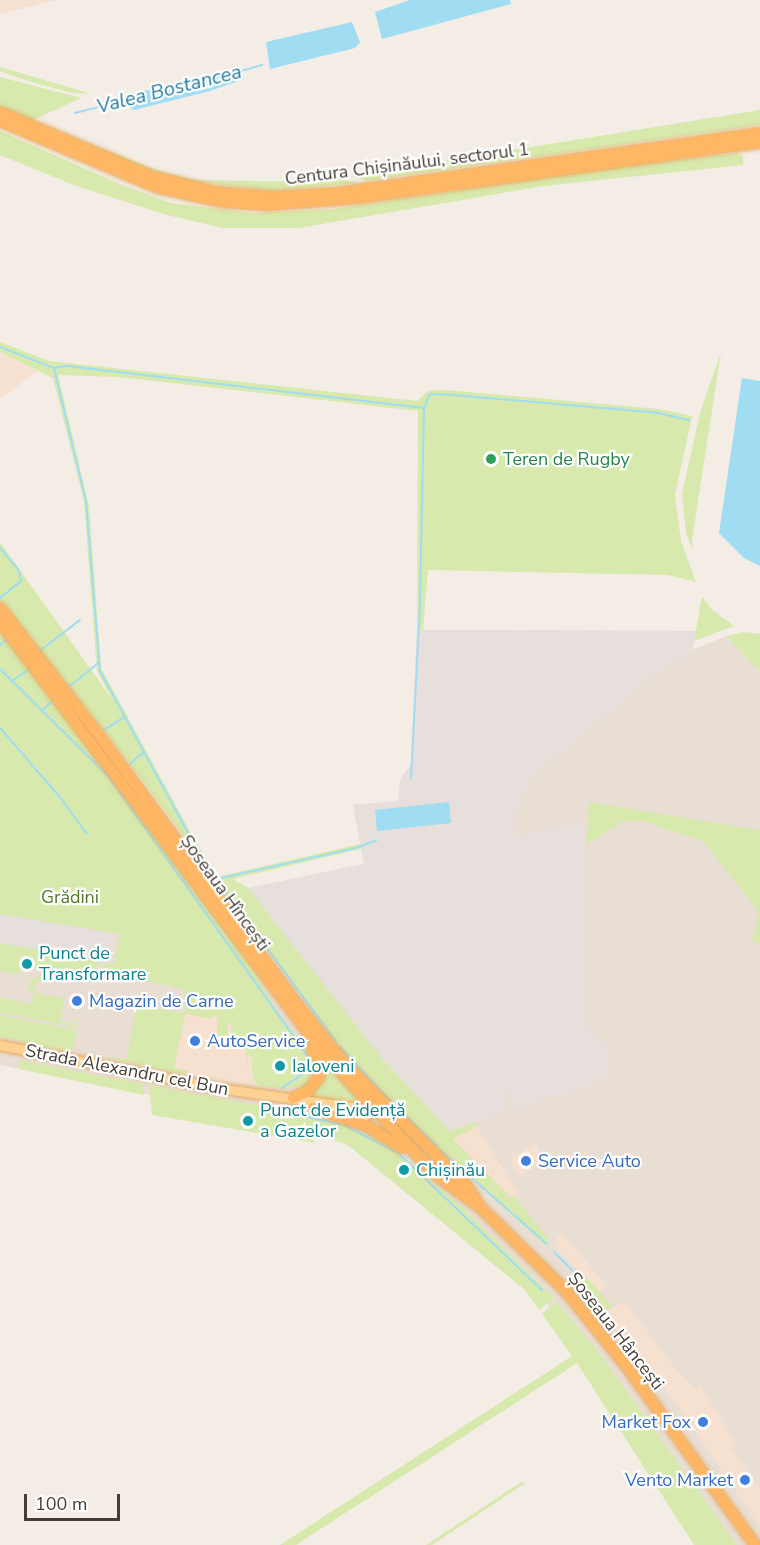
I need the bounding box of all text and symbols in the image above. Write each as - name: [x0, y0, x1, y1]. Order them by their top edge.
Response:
- water label: Valea Bostancea: [94, 59, 244, 119]
- street label: Centura Chișinăului, sectorul 1: [284, 138, 530, 190]
- place label: Teren de Rugby: [503, 448, 630, 470]
- marker: Teren de Rugby: [484, 452, 498, 466]
- street label: Șoseaua Hîncești: [176, 831, 274, 955]
- park label: Grădini: [41, 886, 99, 908]
- place label: Punct de Transformare: [39, 943, 146, 986]
- marker: Punct de Transformare: [20, 957, 34, 971]
- place label: Magazin de Carne: [89, 990, 234, 1012]
- marker: Magazin de Carne: [70, 994, 84, 1008]
- place label: AutoService: [207, 1030, 305, 1052]
- marker: AutoService: [188, 1034, 202, 1048]
- street label: Strada Alexandru cel Bun: [23, 1040, 231, 1100]
- place label: Ialoveni: [292, 1055, 354, 1077]
- marker: Ialoveni: [273, 1059, 287, 1073]
- place label: Punct de Evidență a Gazelor: [260, 1100, 405, 1142]
- marker: Punct de Evidență a Gazelor: [241, 1114, 255, 1128]
- place label: Service Auto: [538, 1150, 641, 1172]
- marker: Service Auto: [519, 1154, 533, 1168]
- place label: Chișinău: [416, 1159, 485, 1181]
- marker: Chișinău: [397, 1163, 411, 1177]
- street label: Șoseaua Hâncești: [563, 1268, 669, 1394]
- place label: Market Fox: [602, 1411, 691, 1433]
- marker: Market Fox: [696, 1415, 710, 1429]
- place label: Vento Market: [625, 1469, 733, 1491]
- marker: Vento Market: [738, 1473, 752, 1487]
- scale bar: [27, 1482, 123, 1520]
- text: 100 m: [35, 1492, 87, 1516]

